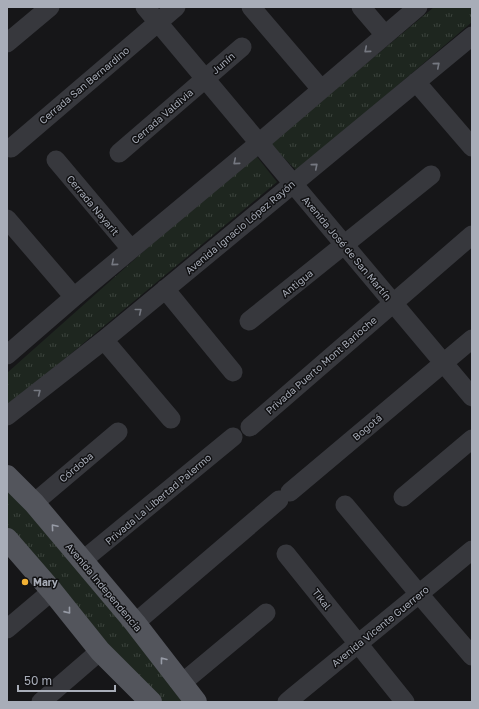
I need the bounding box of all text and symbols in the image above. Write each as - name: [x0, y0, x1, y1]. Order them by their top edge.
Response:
- street label: Cerrada San Bernardino: [37, 44, 131, 126]
- one-way arrow: [364, 46, 371, 53]
- street label: Junín: [209, 50, 237, 76]
- one-way arrow: [432, 63, 439, 70]
- street label: Cerrada Valdivia: [129, 86, 195, 146]
- one-way arrow: [233, 157, 240, 164]
- one-way arrow: [310, 163, 317, 170]
- street label: Cerrada Nayarit: [64, 172, 122, 238]
- street label: Avenida Ignacio López Rayón: [183, 178, 297, 276]
- street label: Avenida José de San Martín: [300, 194, 394, 302]
- one-way arrow: [112, 258, 119, 265]
- street label: Antigua: [279, 267, 315, 299]
- one-way arrow: [134, 308, 142, 315]
- street label: Privada Puerto Mont Barioche: [263, 313, 379, 416]
- one-way arrow: [33, 390, 40, 397]
- street label: Bogotá: [350, 411, 384, 443]
- street label: Córdoba: [57, 449, 95, 485]
- street label: Privada La Libertad Palermo: [103, 451, 213, 547]
- one-way arrow: [52, 524, 59, 532]
- street label: Avenida Independencia: [64, 540, 144, 634]
- place label: Mary: [33, 576, 58, 588]
- marker: Mary: [20, 577, 30, 587]
- street label: Avenida Vicente Guerrero: [329, 583, 431, 669]
- street label: Tikal: [310, 586, 334, 612]
- one-way arrow: [64, 607, 71, 614]
- one-way arrow: [161, 657, 168, 664]
- scale bar: [18, 667, 115, 693]
- text: 50 m: [24, 673, 52, 688]

